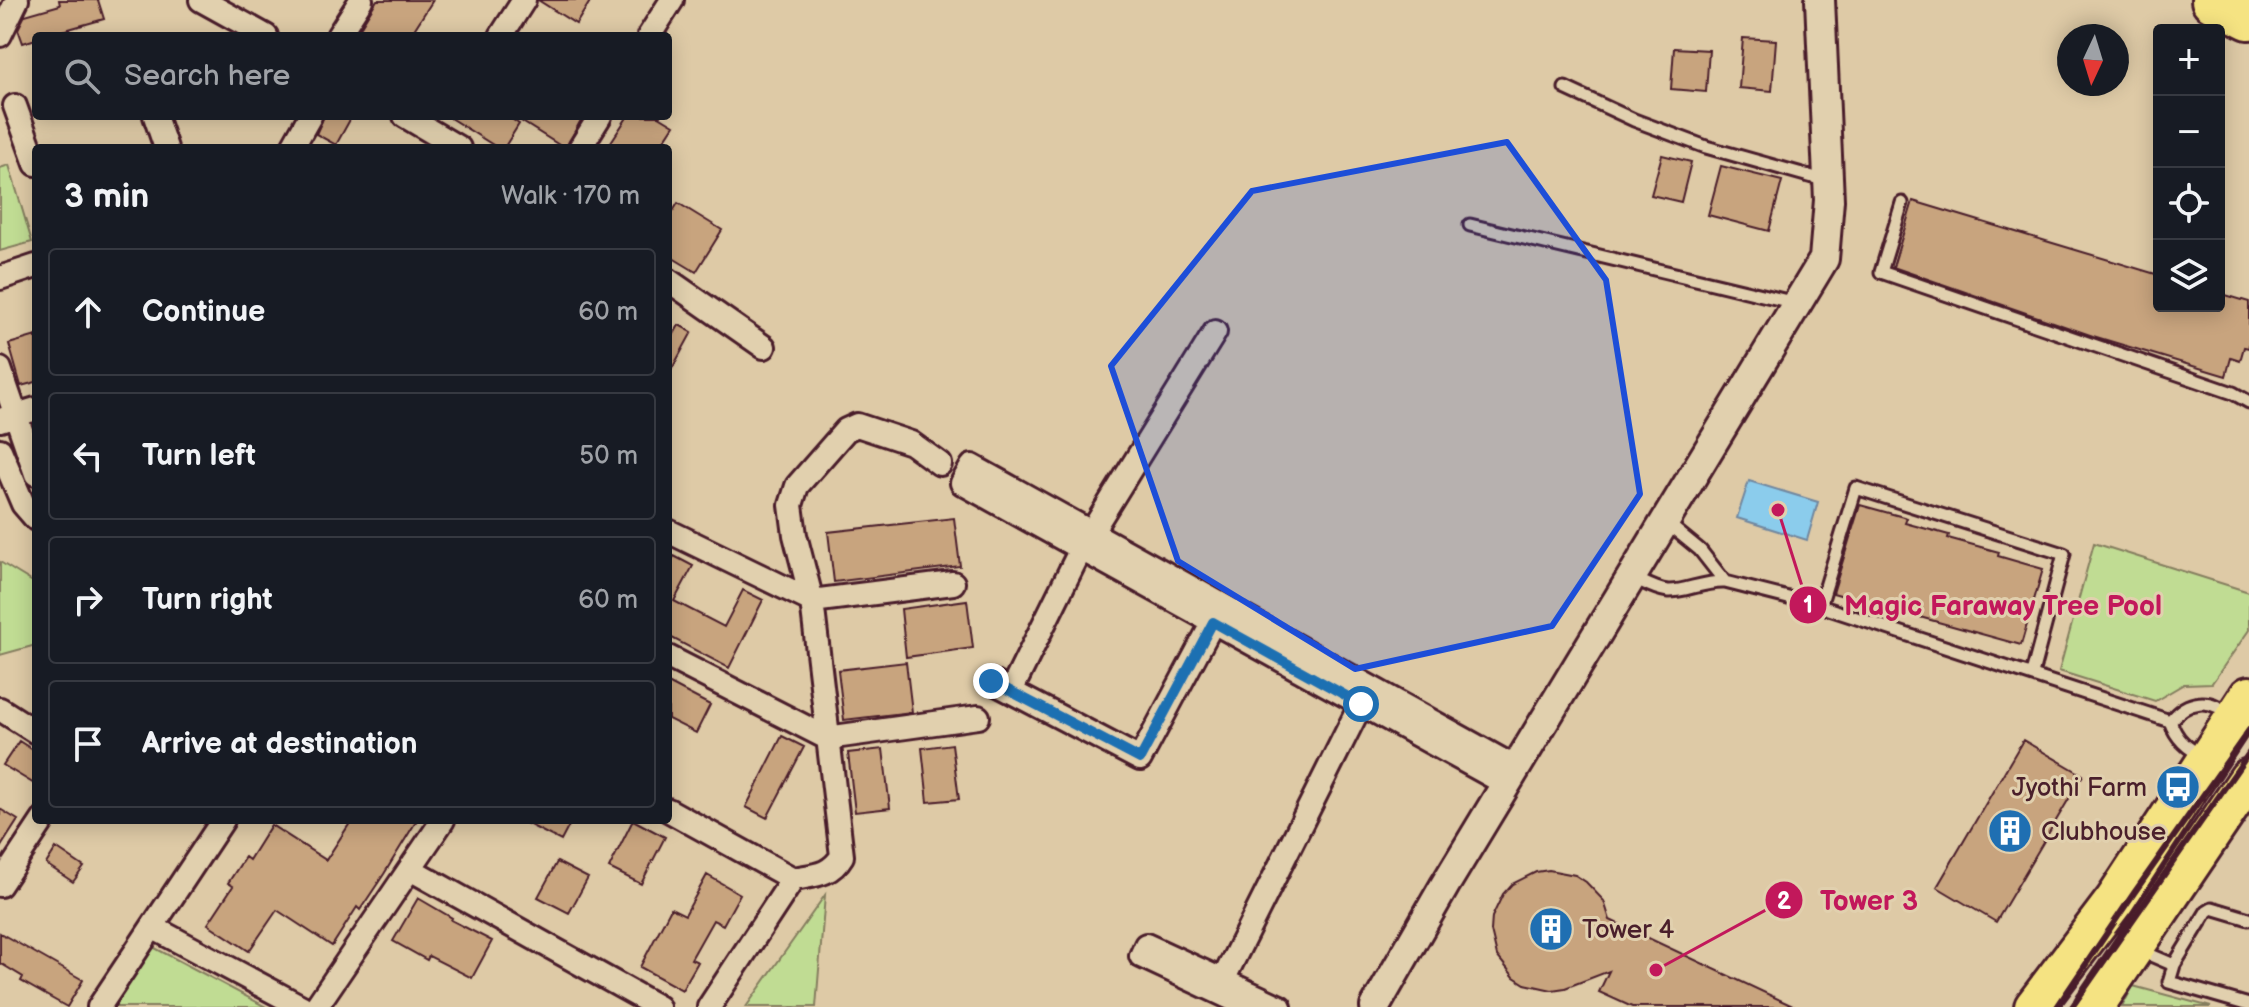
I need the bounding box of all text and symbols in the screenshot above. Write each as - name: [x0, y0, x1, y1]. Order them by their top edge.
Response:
- north arrow: [2057, 24, 2129, 96]
- map controls: [2153, 24, 2225, 312]
- button: +: [2153, 24, 2225, 96]
- search box: [32, 32, 672, 120]
- icon: search: [60, 54, 104, 98]
- text: Search here: [124, 58, 290, 94]
- button: −: [2153, 96, 2225, 168]
- button: locate: [2153, 168, 2225, 240]
- text: 3 min: [64, 176, 149, 217]
- text: Walk · 170 m: [501, 181, 640, 212]
- button: layers: [2153, 240, 2225, 312]
- icon: ahead: [66, 290, 110, 334]
- text: Continue: [142, 294, 265, 330]
- text: 60 m: [578, 297, 638, 328]
- icon: left: [66, 434, 110, 478]
- text: Turn left: [142, 438, 256, 474]
- text: 50 m: [579, 441, 638, 472]
- icon: right: [66, 578, 110, 622]
- callout: Magic Faraway Tree Pool: [1788, 579, 2178, 631]
- text: Turn right: [142, 582, 273, 618]
- text: 60 m: [578, 585, 638, 616]
- text: Magic Faraway Tree Pool: [1844, 590, 2162, 623]
- text: 1: [1803, 591, 1813, 620]
- route end: [973, 663, 1009, 699]
- route start: [1343, 686, 1379, 722]
- icon: arrive: [66, 722, 110, 766]
- text: Arrive at destination: [142, 726, 418, 762]
- bus stop icon: Jyothi Farm: [2154, 763, 2202, 811]
- place label: Jyothi Farm: [2012, 773, 2147, 804]
- building icon: Clubhouse: [1986, 807, 2034, 855]
- place label: Clubhouse: [2041, 817, 2166, 848]
- callout: Tower 3: [1764, 874, 1934, 926]
- text: Tower 3: [1820, 885, 1918, 918]
- text: 2: [1777, 887, 1792, 916]
- building icon: Tower 4: [1527, 905, 1575, 953]
- place label: Tower 4: [1582, 915, 1675, 946]

